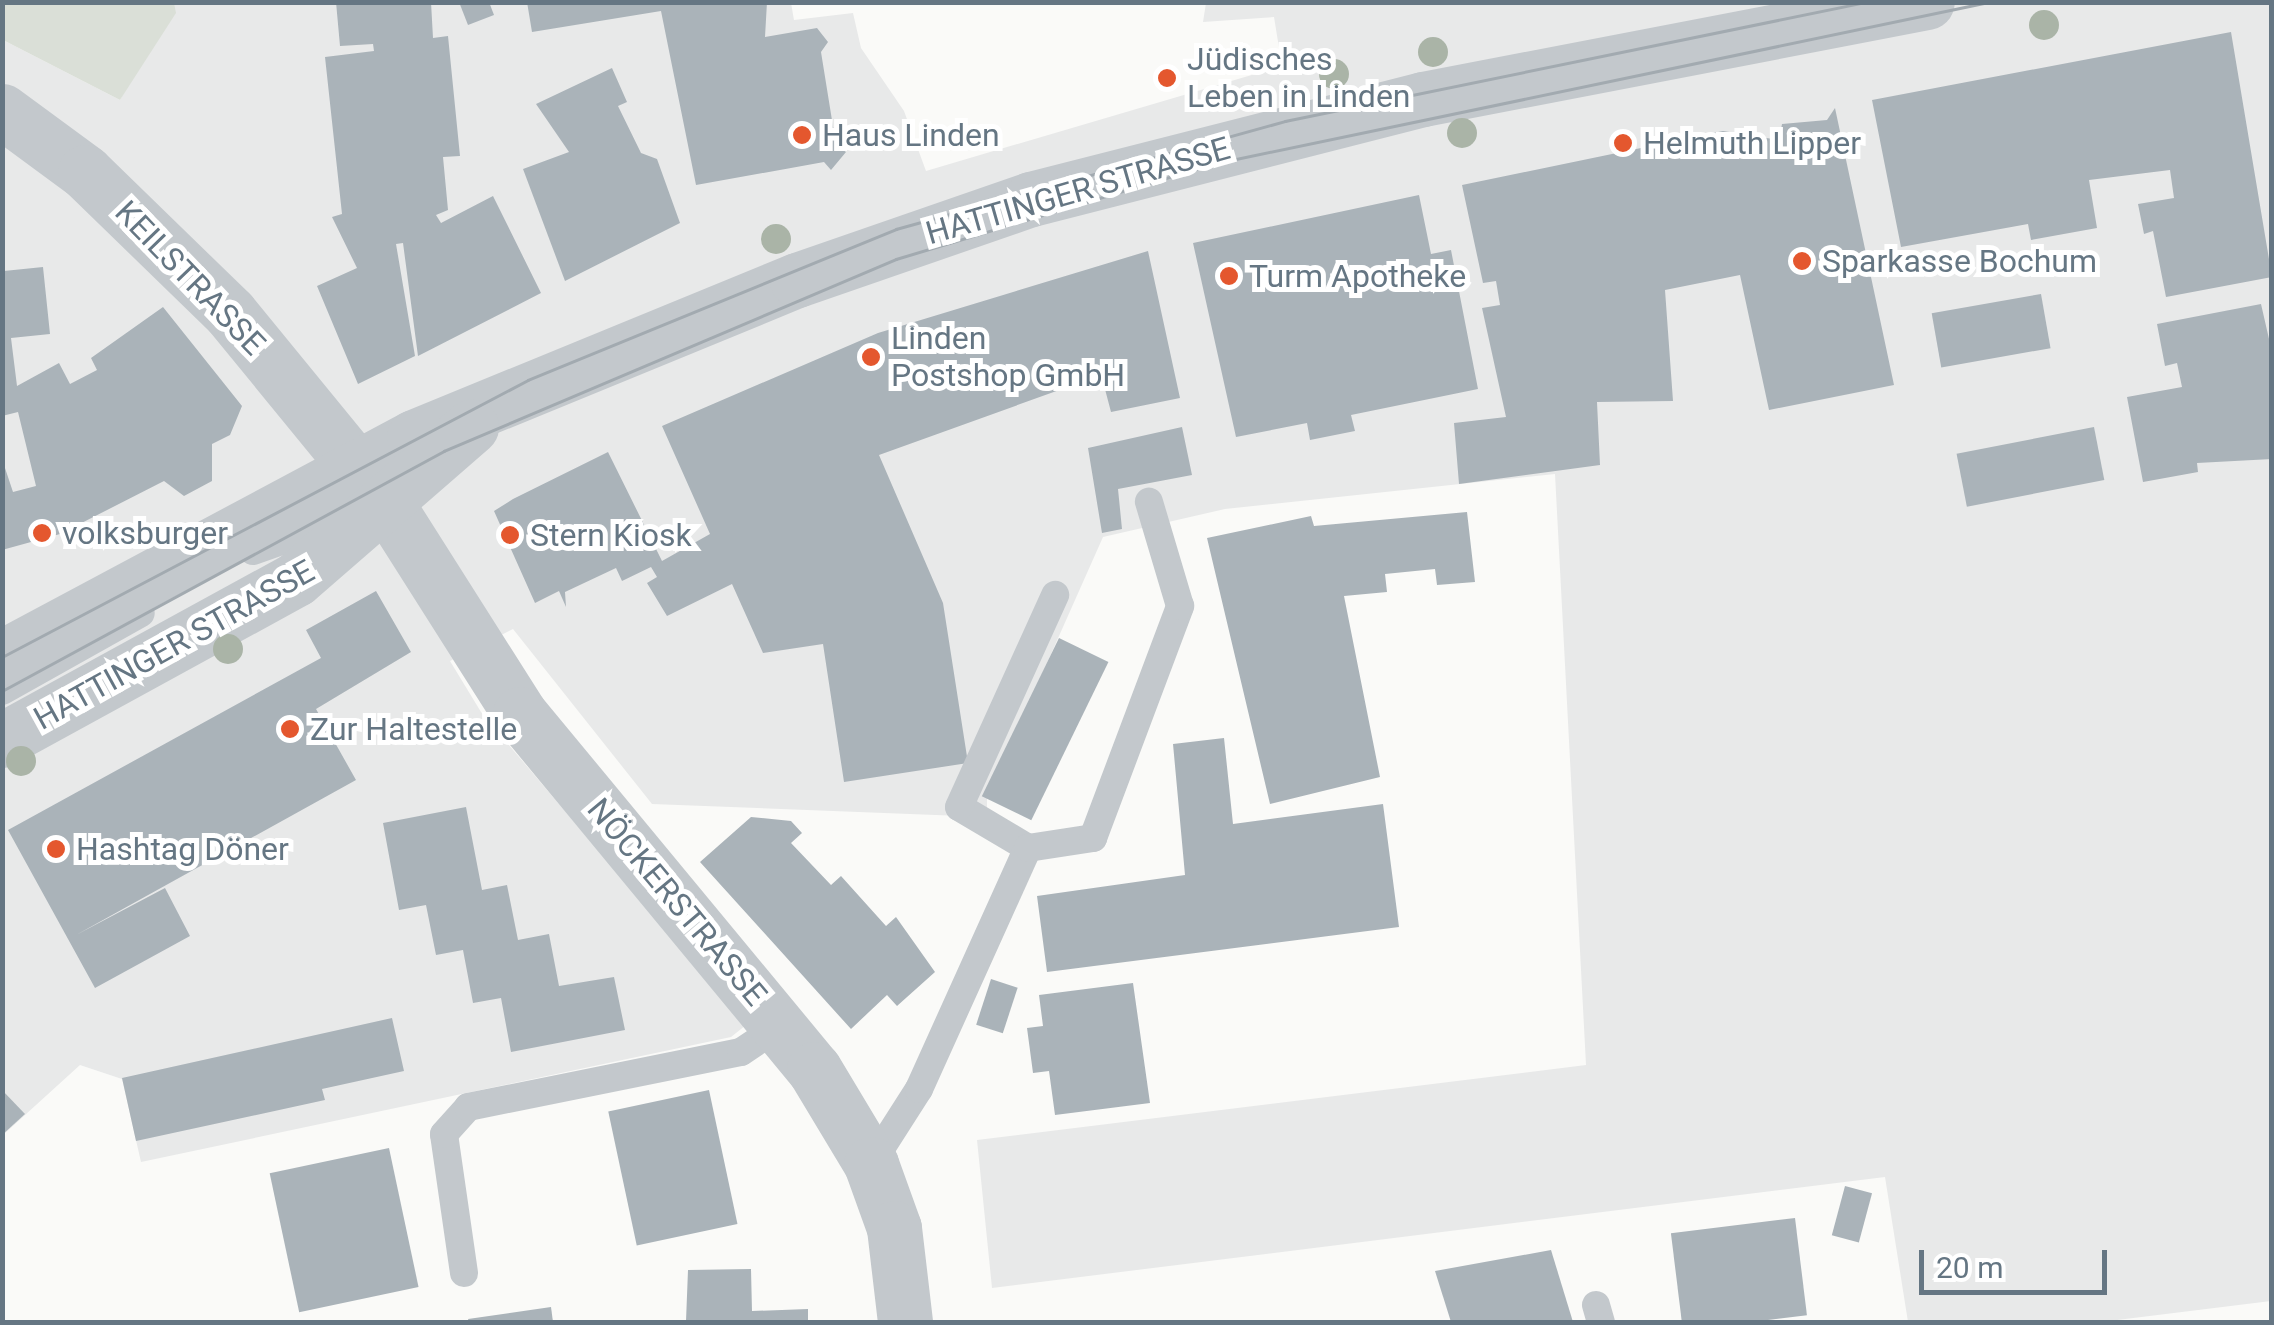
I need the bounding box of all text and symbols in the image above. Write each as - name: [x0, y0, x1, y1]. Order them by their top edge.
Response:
- place label: Jüdisches Leben in Linden: [1187, 41, 1411, 116]
- marker: Jüdisches Leben in Linden: [1156, 67, 1178, 89]
- place label: Haus Linden: [822, 116, 1000, 154]
- marker: Haus Linden: [791, 124, 813, 146]
- place label: Helmuth Lipper: [1643, 124, 1861, 162]
- street label: HATTINGER STRASSE: [922, 129, 1234, 253]
- marker: Helmuth Lipper: [1612, 132, 1634, 154]
- street label: KEILSTRASSE: [107, 193, 273, 363]
- place label: Sparkasse Bochum: [1822, 242, 2097, 280]
- marker: Sparkasse Bochum: [1791, 250, 1813, 272]
- place label: Turm Apotheke: [1249, 257, 1466, 295]
- marker: Turm Apotheke: [1218, 265, 1240, 287]
- place label: Linden Postshop GmbH: [891, 320, 1125, 395]
- marker: Linden Postshop GmbH: [860, 346, 882, 368]
- place label: volksburger: [62, 514, 228, 552]
- place label: Stern Kiosk: [530, 516, 692, 554]
- marker: volksburger: [31, 522, 53, 544]
- marker: Stern Kiosk: [499, 524, 521, 546]
- street label: HATTINGER STRASSE: [27, 552, 321, 738]
- place label: Zur Haltestelle: [310, 710, 517, 748]
- marker: Zur Haltestelle: [279, 718, 301, 740]
- street label: NÖCKERSTRASSE: [579, 791, 775, 1013]
- place label: Hashtag Döner: [76, 830, 289, 868]
- marker: Hashtag Döner: [45, 838, 67, 860]
- scale bar: [1924, 1230, 2112, 1292]
- text: 20 m: [1936, 1250, 2003, 1285]

